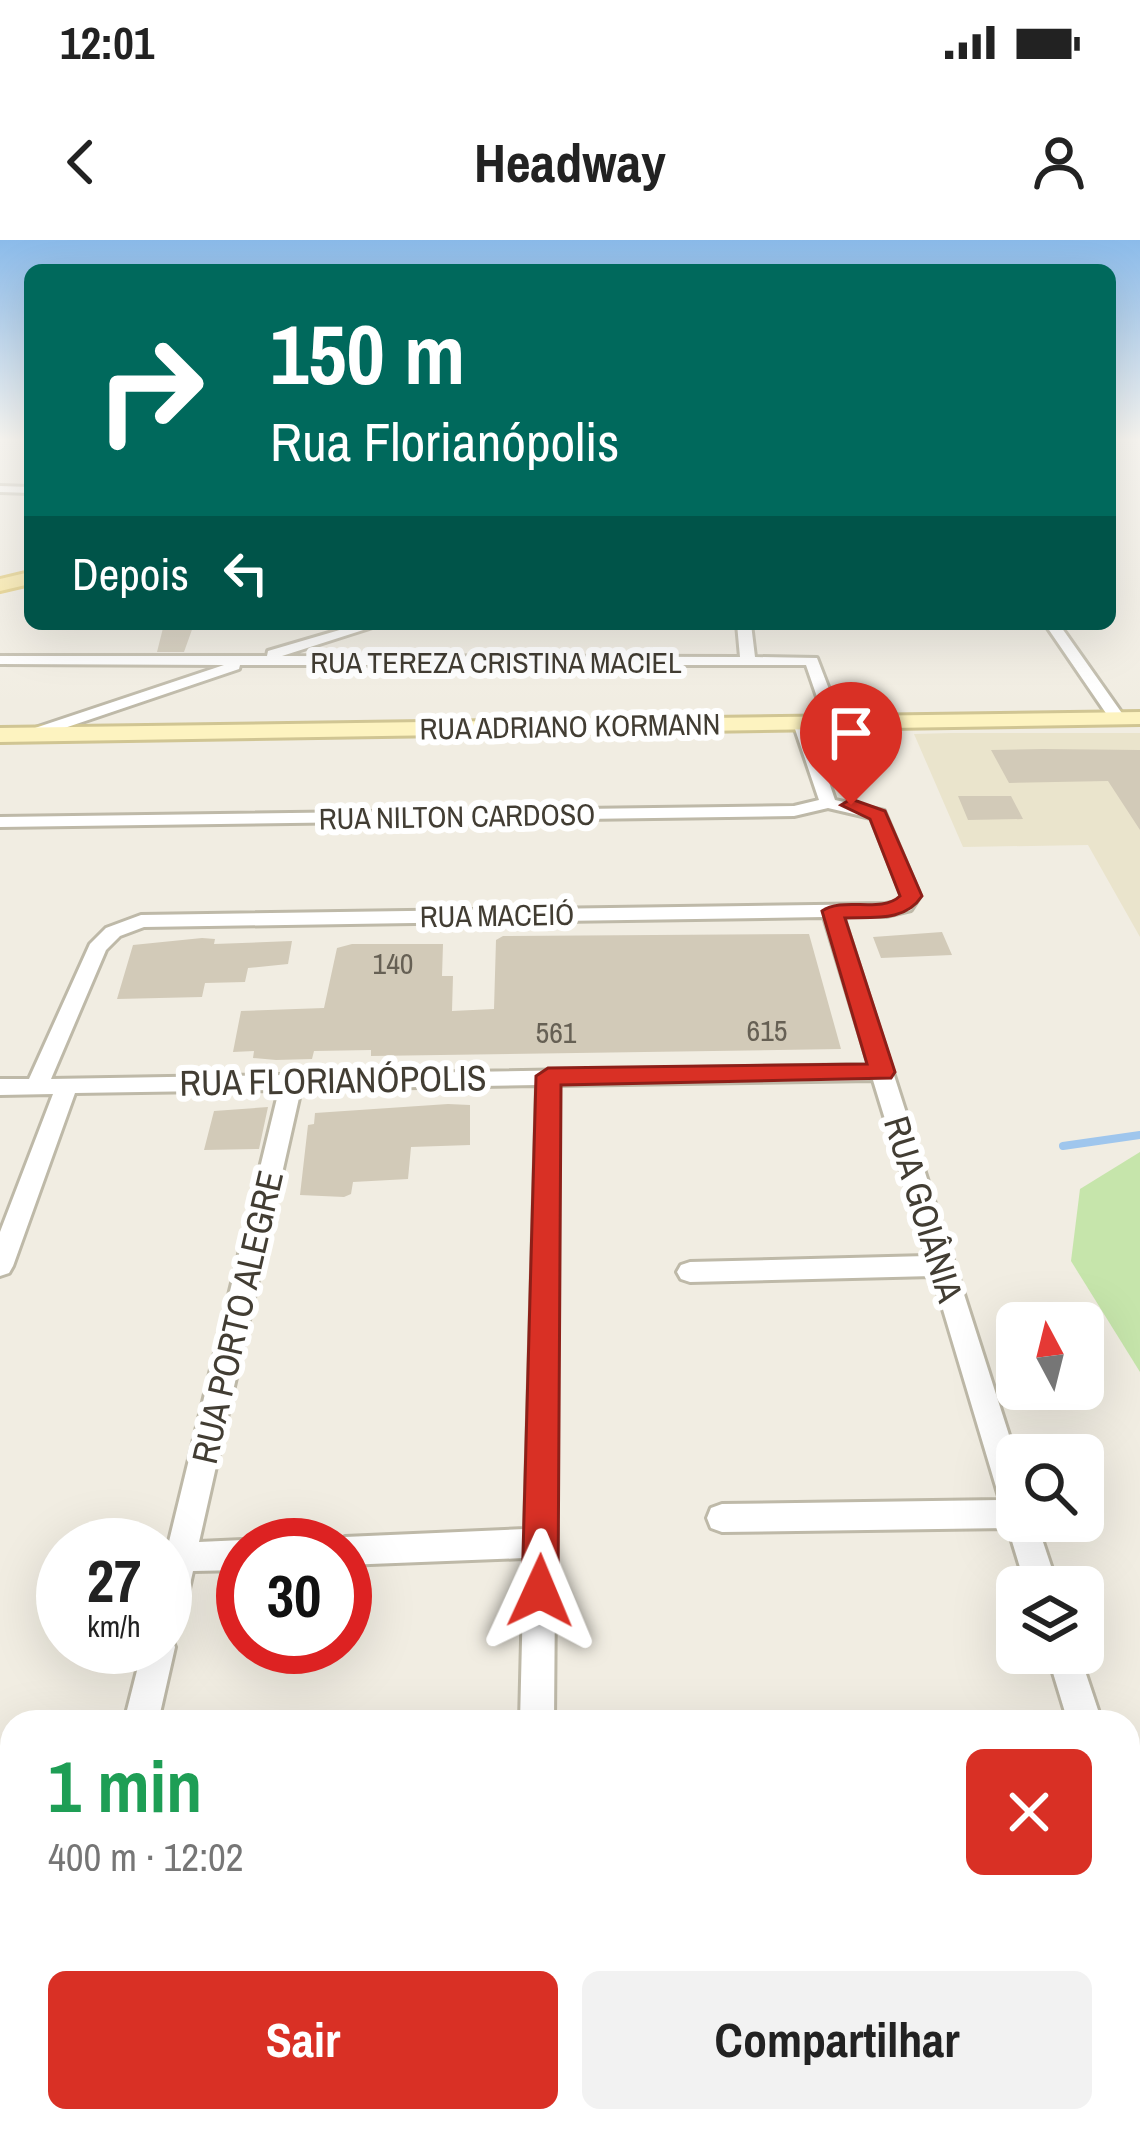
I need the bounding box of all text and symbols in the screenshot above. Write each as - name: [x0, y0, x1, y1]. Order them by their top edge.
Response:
- text: 12:01: [60, 12, 154, 73]
- text: Headway: [474, 126, 666, 199]
- icon: back: [48, 129, 114, 195]
- icon: person: [1026, 129, 1092, 195]
- text: 150 m: [270, 297, 465, 410]
- icon: right: [72, 312, 228, 468]
- text: Rua Florianópolis: [270, 405, 620, 478]
- icon: left: [213, 540, 279, 606]
- text: Depois: [72, 543, 189, 604]
- street label: RUA TEREZA CRISTINA MACIEL: [310, 642, 682, 682]
- pin: [800, 682, 902, 805]
- icon: arrive: [818, 700, 884, 766]
- street label: RUA ADRIANO KORMANN: [419, 703, 721, 749]
- street label: RUA NILTON CARDOSO: [318, 794, 596, 838]
- street label: RUA MACEIÓ: [419, 894, 575, 936]
- house number: 140: [372, 943, 414, 983]
- house number: 615: [746, 1010, 788, 1050]
- house number: 561: [535, 1012, 577, 1052]
- street label: RUA FLORIANÓPOLIS: [179, 1053, 487, 1107]
- street label: RUA GOIÂNIA: [873, 1110, 975, 1308]
- street label: RUA PORTO ALEGRE: [180, 1166, 294, 1468]
- north arrow: [996, 1302, 1104, 1410]
- map controls: [996, 1302, 1104, 1674]
- button: search: [996, 1434, 1104, 1542]
- speed limit sign: 30: [216, 1518, 372, 1674]
- position arrow: [477, 1528, 603, 1654]
- text: 27: [87, 1540, 141, 1621]
- button: layers: [996, 1566, 1104, 1674]
- text: km/h: [87, 1606, 141, 1646]
- text: 1 min: [48, 1737, 202, 1834]
- button: close: [966, 1749, 1092, 1875]
- text: 400 m · 12:02: [48, 1831, 244, 1883]
- button: Sair: [48, 1971, 558, 2109]
- button: Compartilhar: [582, 1971, 1092, 2109]

